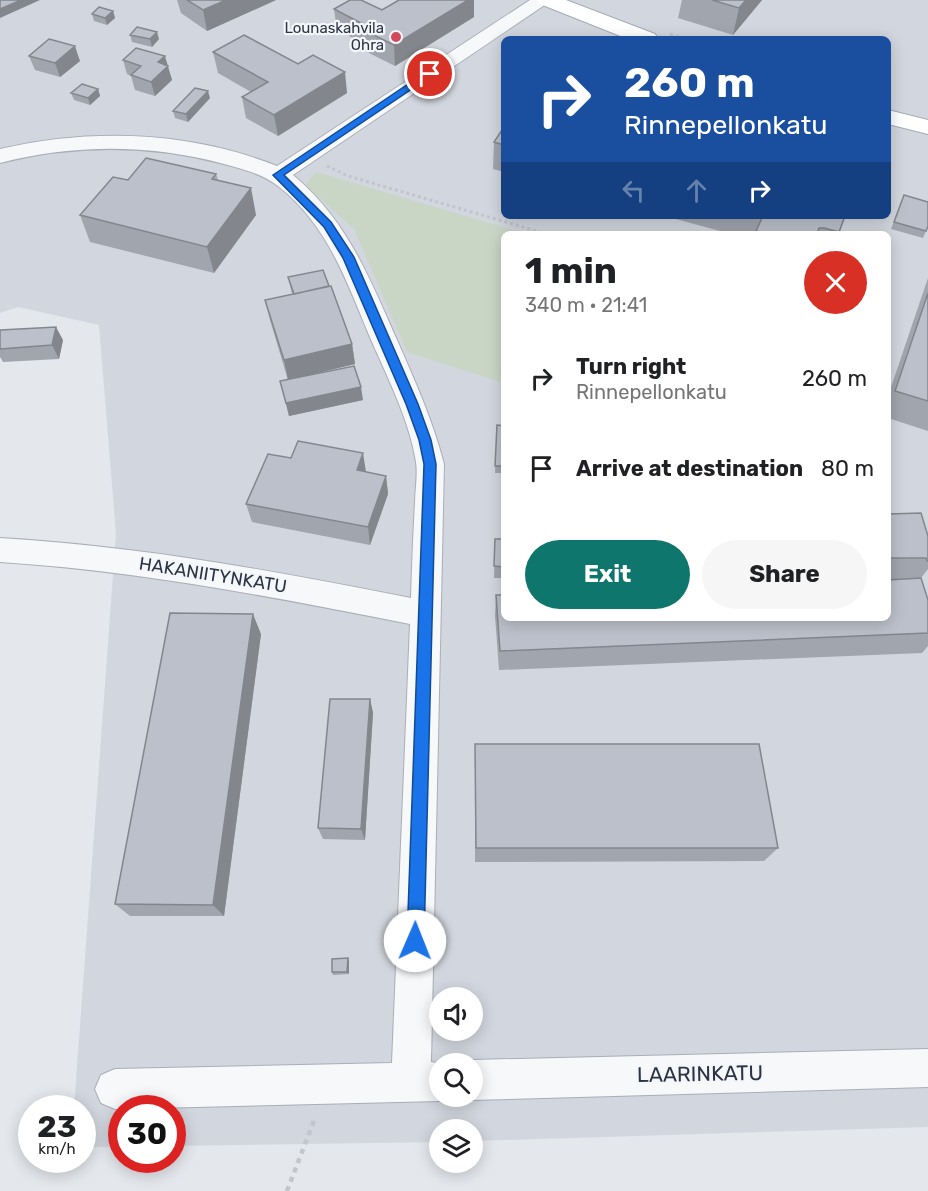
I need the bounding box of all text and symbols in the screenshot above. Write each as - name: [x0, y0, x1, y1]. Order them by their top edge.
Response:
- place label: Lounaskahvila Ohra: [284, 19, 384, 54]
- marker: Lounaskahvila Ohra: [389, 30, 403, 44]
- pin: [404, 48, 455, 99]
- icon: arrive: [413, 57, 446, 90]
- text: 260 m: [624, 58, 755, 108]
- icon: right: [525, 60, 603, 138]
- text: Rinnepellonkatu: [624, 109, 828, 141]
- icon: left: [617, 174, 650, 207]
- icon: ahead: [680, 174, 713, 207]
- icon: right: [743, 174, 776, 207]
- text: 1 min: [525, 249, 617, 292]
- button: close: [804, 251, 867, 314]
- text: 340 m · 21:41: [525, 293, 647, 317]
- text: Turn right: [576, 353, 686, 380]
- icon: right: [525, 362, 558, 395]
- text: 260 m: [802, 365, 867, 392]
- text: Rinnepellonkatu: [576, 380, 727, 404]
- icon: arrive: [525, 452, 558, 485]
- text: Arrive at destination: [576, 455, 803, 482]
- text: 80 m: [821, 455, 874, 482]
- button: Exit: [525, 540, 690, 609]
- button: Share: [702, 540, 867, 609]
- street label: HAKANIITYNKATU: [138, 552, 288, 598]
- position arrow: [383, 909, 447, 973]
- map controls: [429, 987, 483, 1173]
- button: sound: [429, 987, 483, 1041]
- button: search: [429, 1053, 483, 1107]
- street label: LAARINKATU: [637, 1060, 763, 1087]
- speed limit sign: 30: [108, 1095, 186, 1173]
- text: 23: [37, 1109, 77, 1145]
- button: layers: [429, 1119, 483, 1173]
- text: km/h: [38, 1140, 76, 1158]

